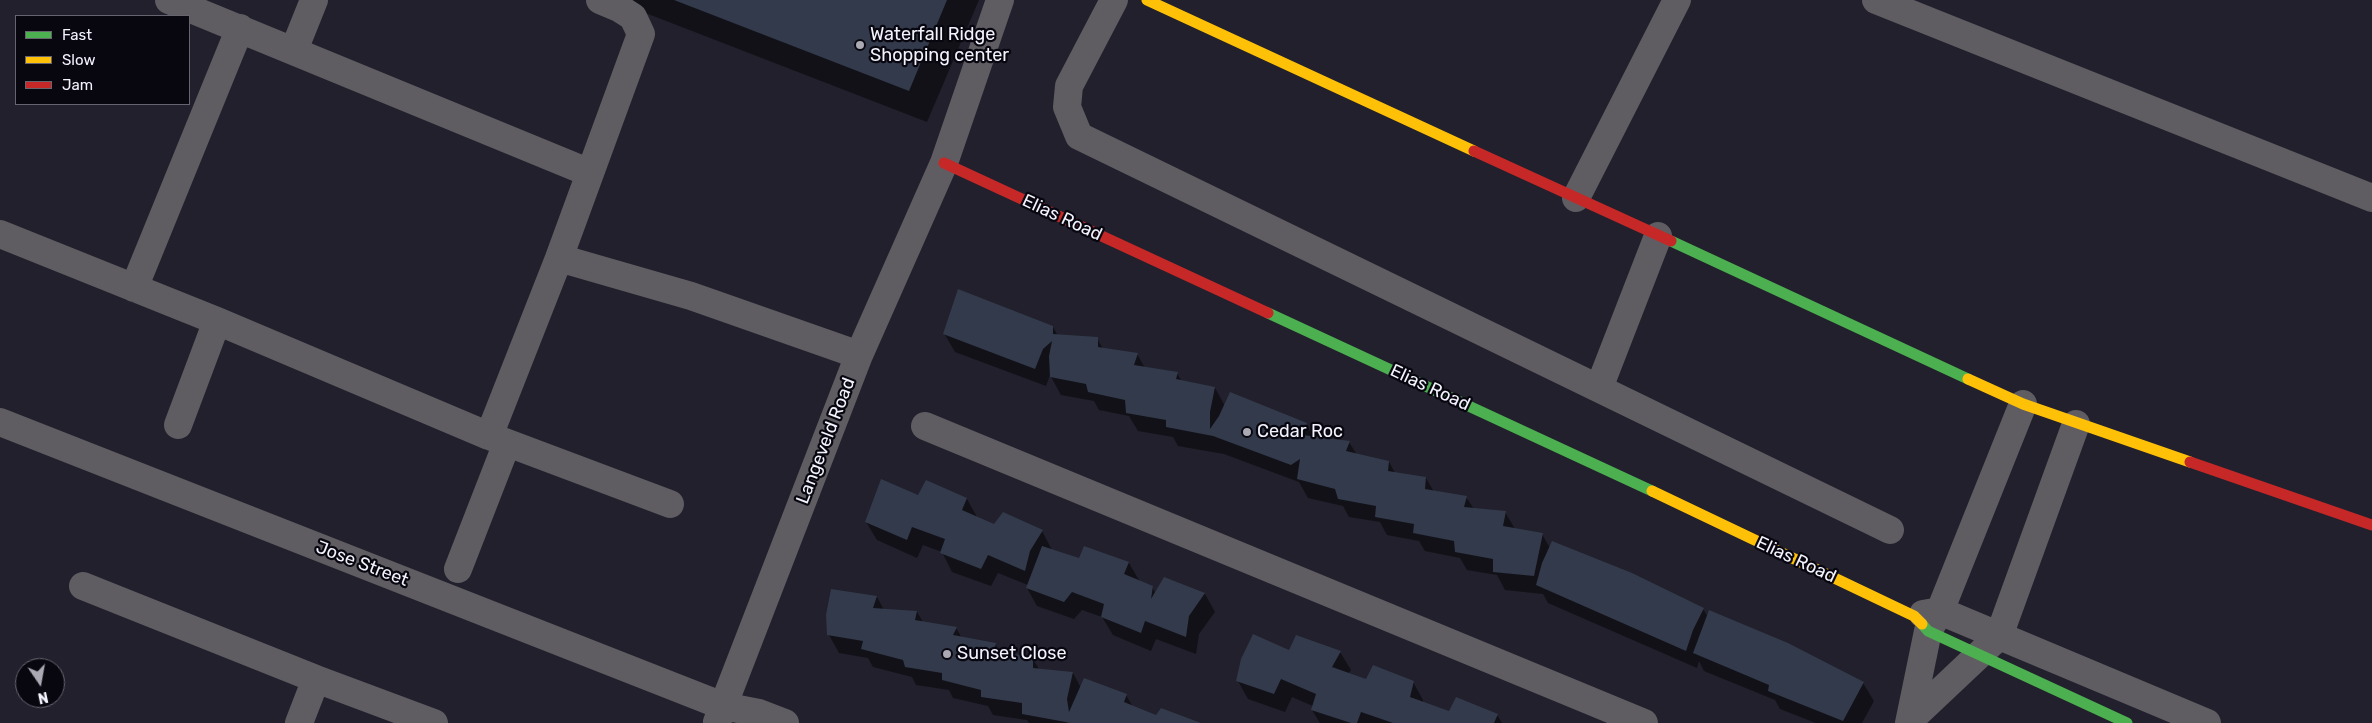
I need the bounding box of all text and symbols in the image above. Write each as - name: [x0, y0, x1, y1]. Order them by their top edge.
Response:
- legend: [15, 15, 190, 105]
- place label: Waterfall Ridge Shopping center: [870, 24, 1009, 66]
- text: Fast: [62, 26, 92, 44]
- marker: Waterfall Ridge Shopping center: [854, 39, 866, 51]
- text: Slow: [62, 51, 95, 69]
- text: Jam: [62, 76, 93, 94]
- street label: Elias Road: [1019, 190, 1105, 246]
- street label: Elias Road: [1387, 360, 1473, 416]
- street label: Langeveld Road: [792, 375, 860, 507]
- place label: Cedar Roc: [1257, 421, 1343, 443]
- marker: Cedar Roc: [1241, 426, 1253, 438]
- street label: Elias Road: [1753, 532, 1839, 588]
- street label: Jose Street: [313, 536, 411, 592]
- place label: Sunset Close: [957, 643, 1067, 665]
- marker: Sunset Close: [941, 648, 953, 660]
- north arrow: [15, 658, 65, 708]
- text: N: [36, 688, 50, 707]

